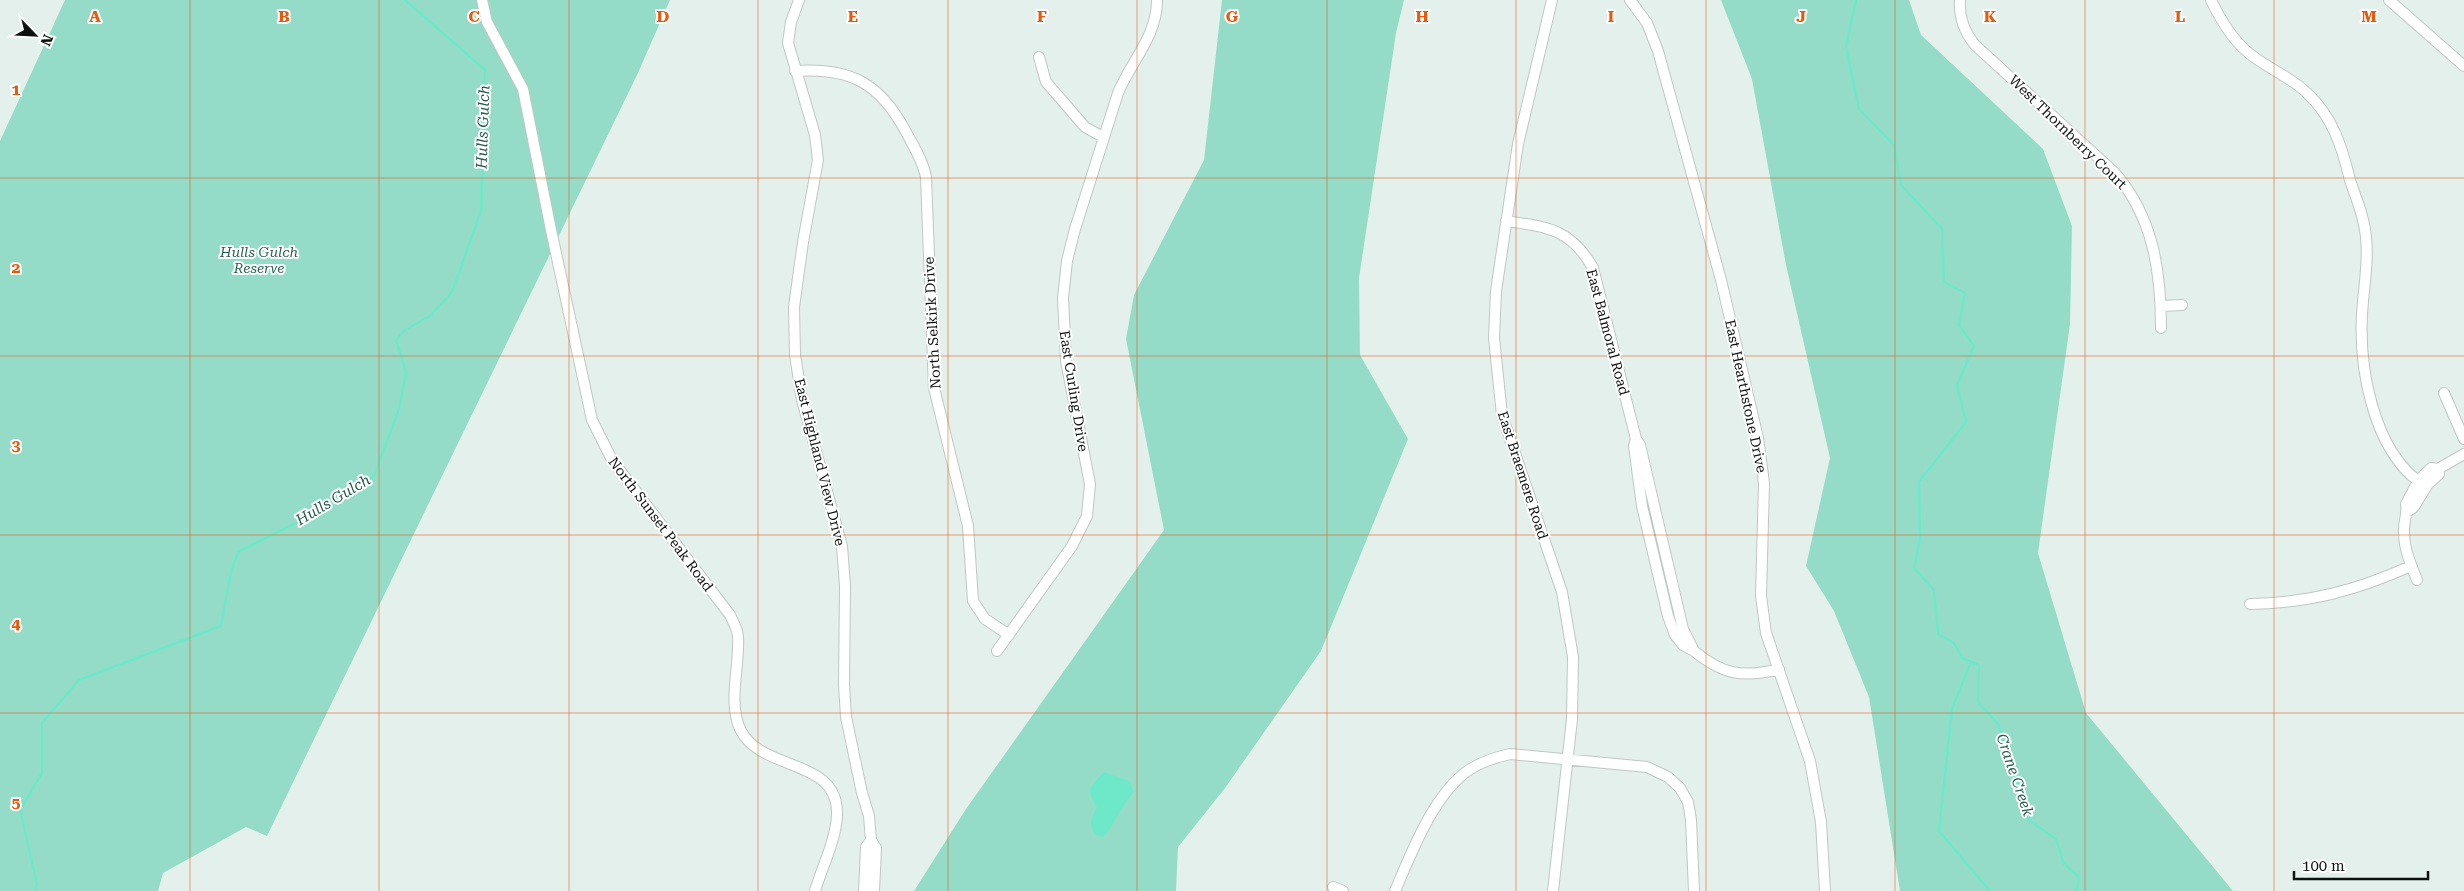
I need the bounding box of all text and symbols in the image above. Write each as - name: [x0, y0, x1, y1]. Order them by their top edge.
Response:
- text: A: [89, 7, 101, 26]
- text: B: [278, 7, 290, 26]
- text: C: [468, 7, 480, 26]
- text: D: [657, 7, 670, 26]
- text: E: [848, 7, 858, 26]
- text: F: [1037, 7, 1047, 26]
- text: G: [1226, 7, 1239, 26]
- text: H: [1415, 7, 1429, 26]
- text: I: [1608, 7, 1614, 26]
- text: J: [1796, 7, 1806, 26]
- text: K: [1984, 7, 1997, 26]
- text: L: [2175, 7, 2185, 26]
- text: M: [2361, 7, 2377, 26]
- north arrow: [10, 10, 60, 60]
- text: N: [37, 32, 56, 49]
- street label: West Thornberry Court: [2006, 72, 2130, 192]
- text: 1: [12, 80, 21, 99]
- water label: Hulls Gulch: [473, 85, 493, 170]
- park label: Hulls Gulch Reserve: [219, 244, 299, 276]
- street label: North Selkirk Drive: [921, 256, 943, 389]
- text: 2: [12, 258, 21, 277]
- street label: East Balmoral Road: [1583, 267, 1633, 397]
- street label: East Hearthstone Drive: [1722, 318, 1770, 474]
- street label: East Curling Drive: [1057, 329, 1092, 453]
- street label: East Highland View Drive: [791, 377, 849, 548]
- street label: East Braemere Road: [1495, 409, 1551, 541]
- text: 3: [12, 436, 21, 455]
- street label: North Sunset Peak Road: [605, 454, 717, 594]
- water label: Hulls Gulch: [292, 471, 374, 530]
- text: 4: [12, 614, 21, 633]
- water label: Crane Creek: [1993, 731, 2038, 819]
- text: 5: [12, 793, 21, 812]
- scale bar: [2294, 848, 2428, 880]
- text: 100 m: [2302, 857, 2345, 875]

